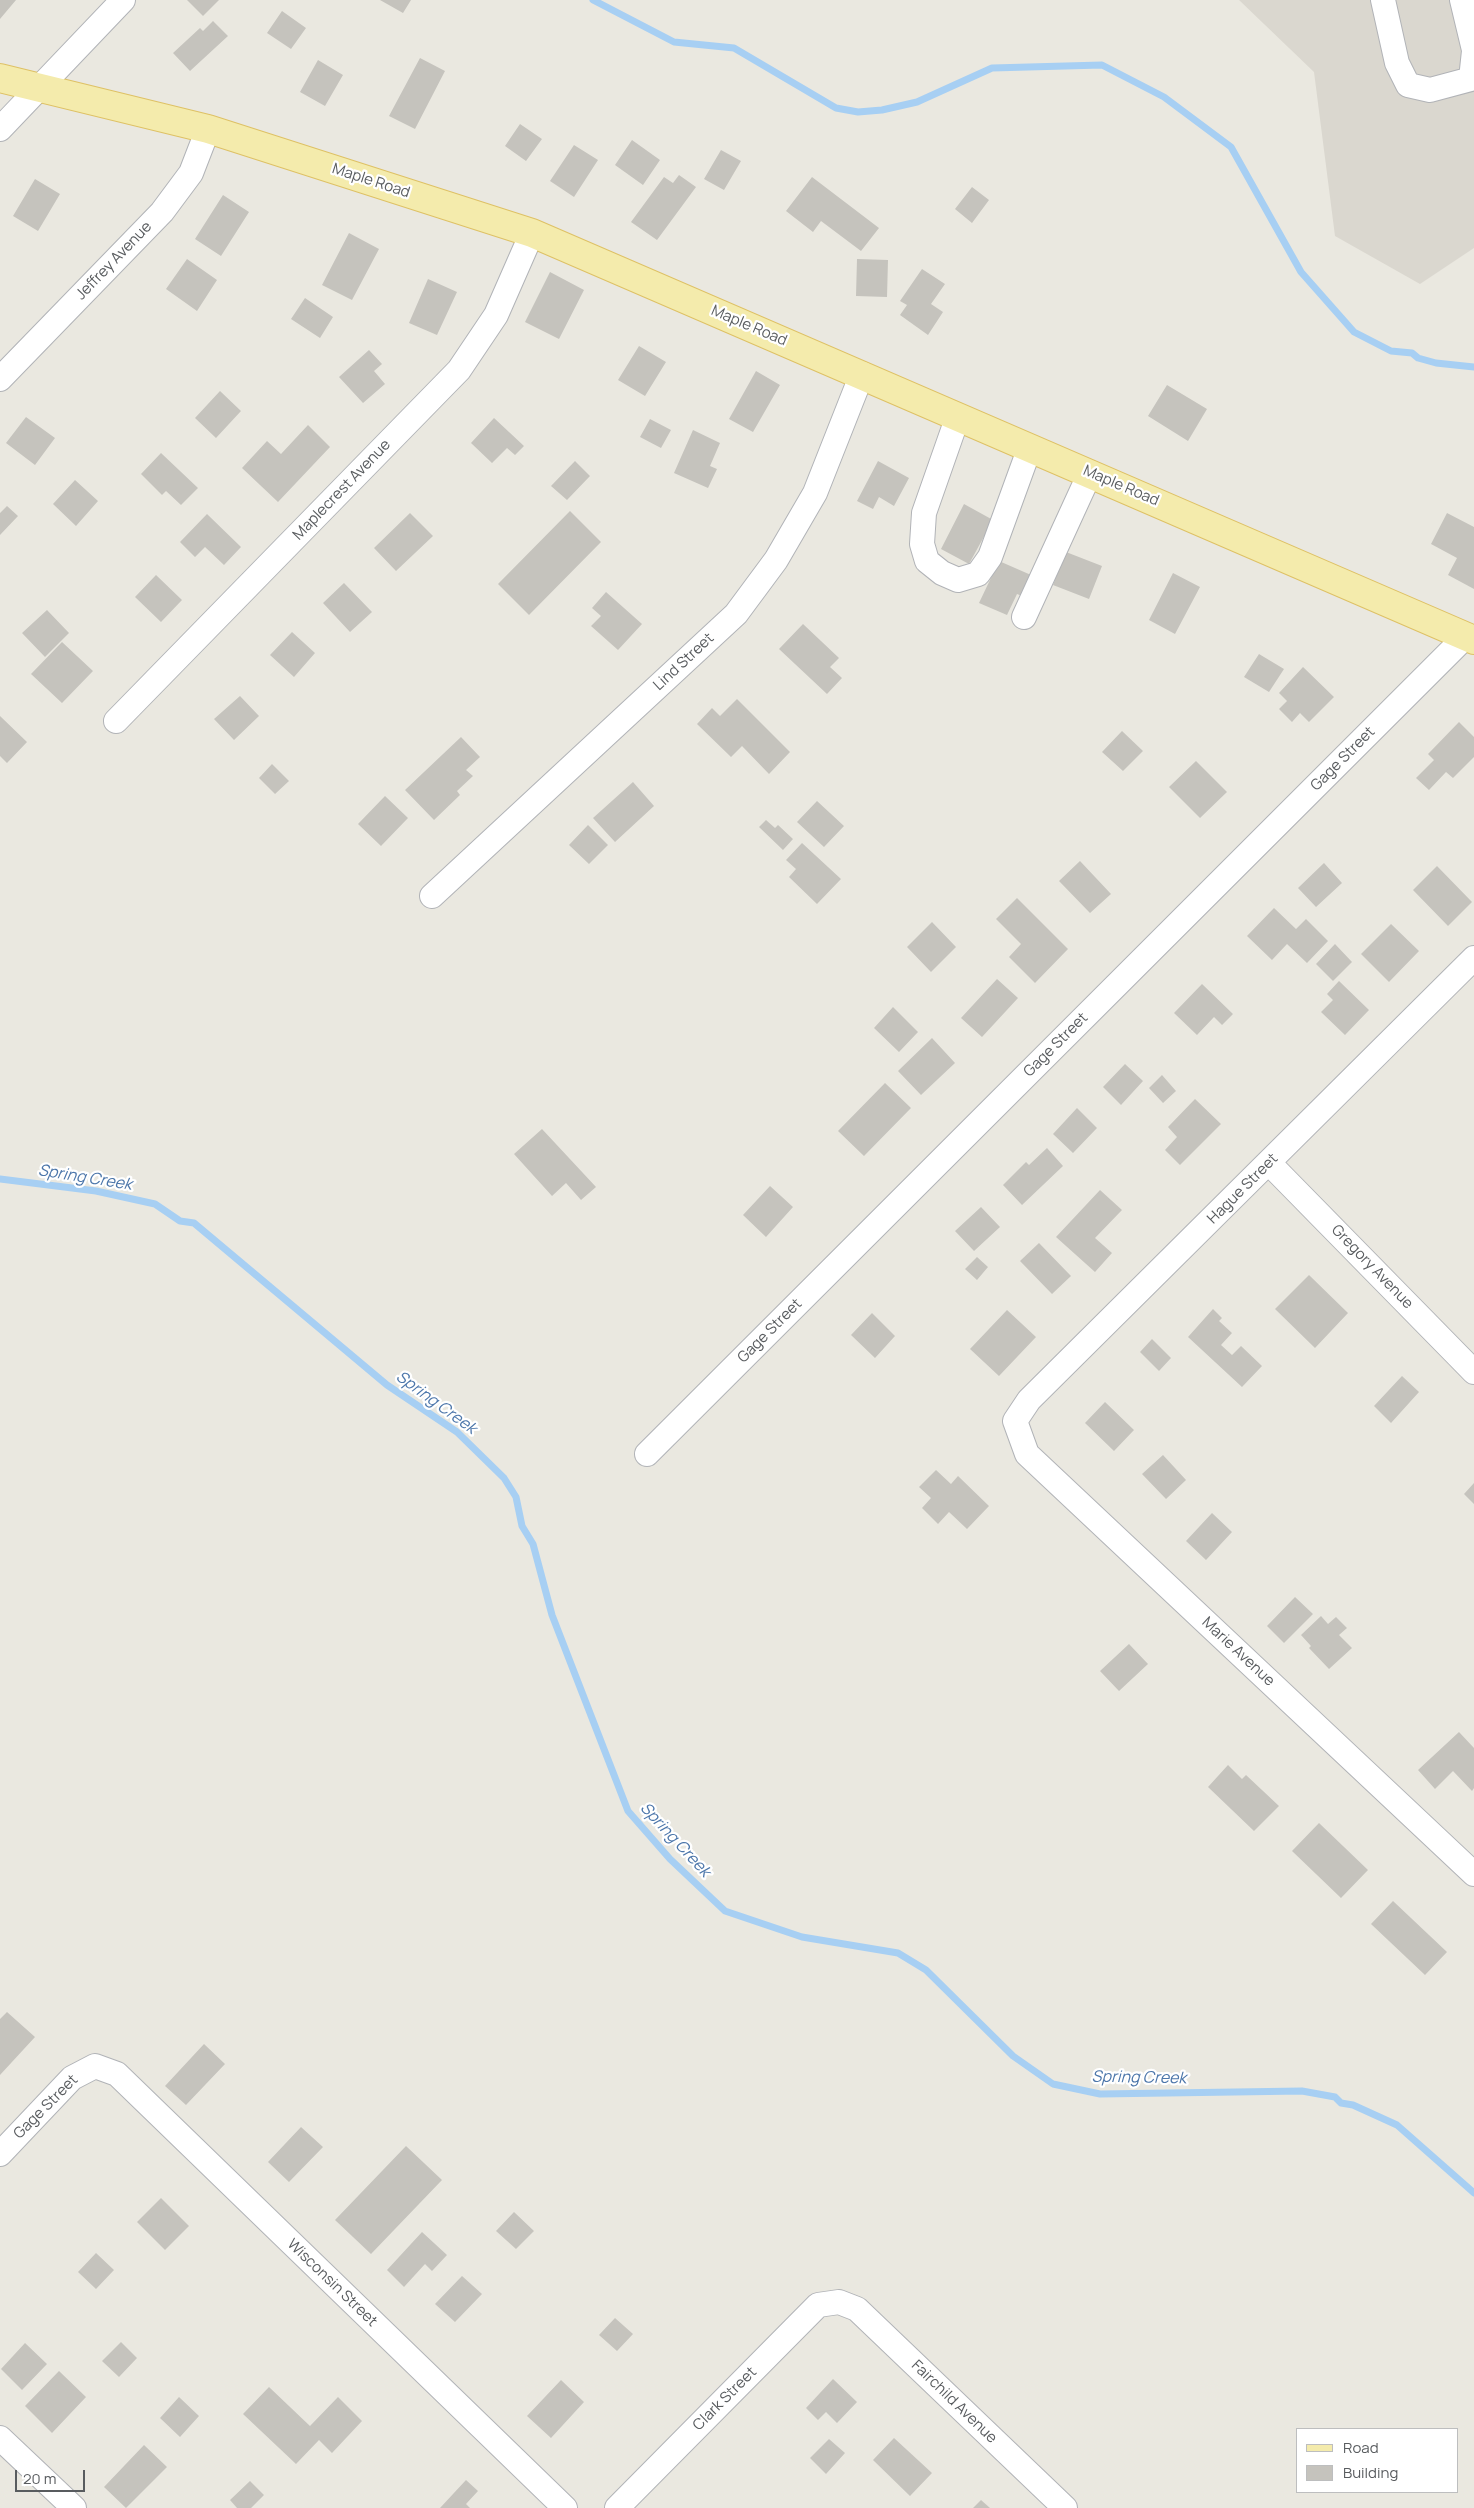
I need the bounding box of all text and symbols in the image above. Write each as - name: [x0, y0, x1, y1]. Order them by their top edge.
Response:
- street label: Maple Road: [330, 160, 412, 202]
- street label: Jeffrey Avenue: [72, 218, 156, 304]
- street label: Maple Road: [708, 302, 790, 350]
- street label: Maplecrest Avenue: [289, 436, 395, 544]
- street label: Maple Road: [1080, 462, 1162, 510]
- street label: Lind Street: [650, 630, 718, 694]
- street label: Gage Street: [1307, 723, 1379, 795]
- street label: Gage Street: [1020, 1009, 1092, 1081]
- street label: Hague Street: [1204, 1150, 1282, 1228]
- water label: Spring Creek: [37, 1161, 133, 1195]
- street label: Gregory Avenue: [1327, 1221, 1417, 1313]
- street label: Gage Street: [734, 1295, 806, 1367]
- water label: Spring Creek: [392, 1367, 480, 1439]
- street label: Marie Avenue: [1198, 1614, 1278, 1690]
- water label: Spring Creek: [636, 1799, 714, 1881]
- water label: Spring Creek: [1091, 2068, 1187, 2088]
- street label: Gage Street: [10, 2071, 82, 2143]
- street label: Wisconsin Street: [283, 2235, 381, 2331]
- street label: Fairchild Avenue: [908, 2357, 1000, 2447]
- street label: Clark Street: [689, 2363, 761, 2435]
- legend: [1296, 2428, 1459, 2493]
- text: Road: [1343, 2437, 1379, 2458]
- scale bar: [18, 2460, 88, 2492]
- text: Building: [1343, 2462, 1398, 2483]
- text: 20 m: [23, 2468, 56, 2489]

